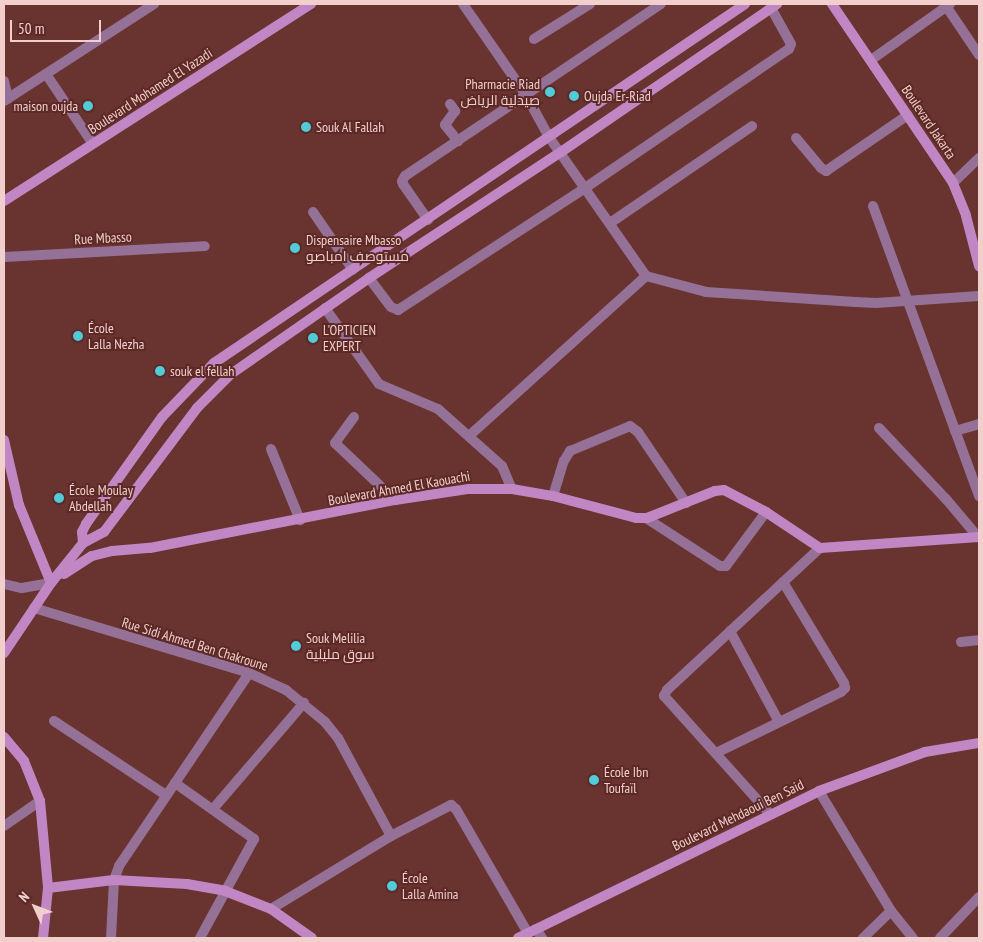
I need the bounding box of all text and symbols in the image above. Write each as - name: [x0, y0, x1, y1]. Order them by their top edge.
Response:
- scale bar: [12, 10, 104, 42]
- text: 50 m: [18, 19, 44, 38]
- street label: Boulevard Mohamed El Yazadi: [85, 44, 215, 138]
- place label: Pharmacie Riad صيدلية الرياض: [460, 76, 540, 108]
- street label: Boulevard Jakarta: [898, 82, 960, 162]
- marker: Pharmacie Riad صيدلية الرياض: [544, 86, 556, 98]
- place label: Oujda Er-Riad: [584, 88, 651, 104]
- marker: Oujda Er-Riad: [568, 90, 580, 102]
- place label: maison oujda: [14, 98, 78, 114]
- marker: maison oujda: [82, 100, 94, 112]
- place label: Souk Al Fallah: [316, 119, 385, 135]
- marker: Souk Al Fallah: [300, 121, 312, 133]
- street label: Rue Mbasso: [74, 228, 132, 248]
- place label: Dispensaire Mbasso مستوصف امباصو: [306, 232, 409, 264]
- marker: Dispensaire Mbasso مستوصف امباصو: [288, 241, 302, 255]
- place label: École Lalla Nezha: [88, 320, 144, 352]
- place label: L'OPTICIEN EXPERT: [323, 322, 376, 354]
- marker: École Lalla Nezha: [72, 330, 84, 342]
- marker: L'OPTICIEN EXPERT: [307, 332, 319, 344]
- place label: souk el fellah: [170, 363, 235, 379]
- marker: souk el fellah: [154, 365, 166, 377]
- street label: Boulevard Ahmed El Kaouachi: [326, 467, 472, 509]
- place label: École Moulay Abdellah: [69, 482, 133, 514]
- marker: École Moulay Abdellah: [53, 492, 65, 504]
- street label: Rue Sidi Ahmed Ben Chakroune: [120, 614, 270, 674]
- place label: Souk Melilia سوق مليلية: [306, 630, 375, 662]
- marker: Souk Melilia سوق مليلية: [290, 640, 302, 652]
- place label: École Ibn Toufaïl: [604, 764, 648, 796]
- marker: École Ibn Toufaïl: [588, 774, 600, 786]
- street label: Boulevard Mehdaoui Ben Said: [669, 776, 807, 854]
- place label: École Lalla Amina: [402, 870, 459, 902]
- marker: École Lalla Amina: [386, 880, 398, 892]
- north arrow: [10, 882, 60, 932]
- text: N: [15, 888, 33, 906]

